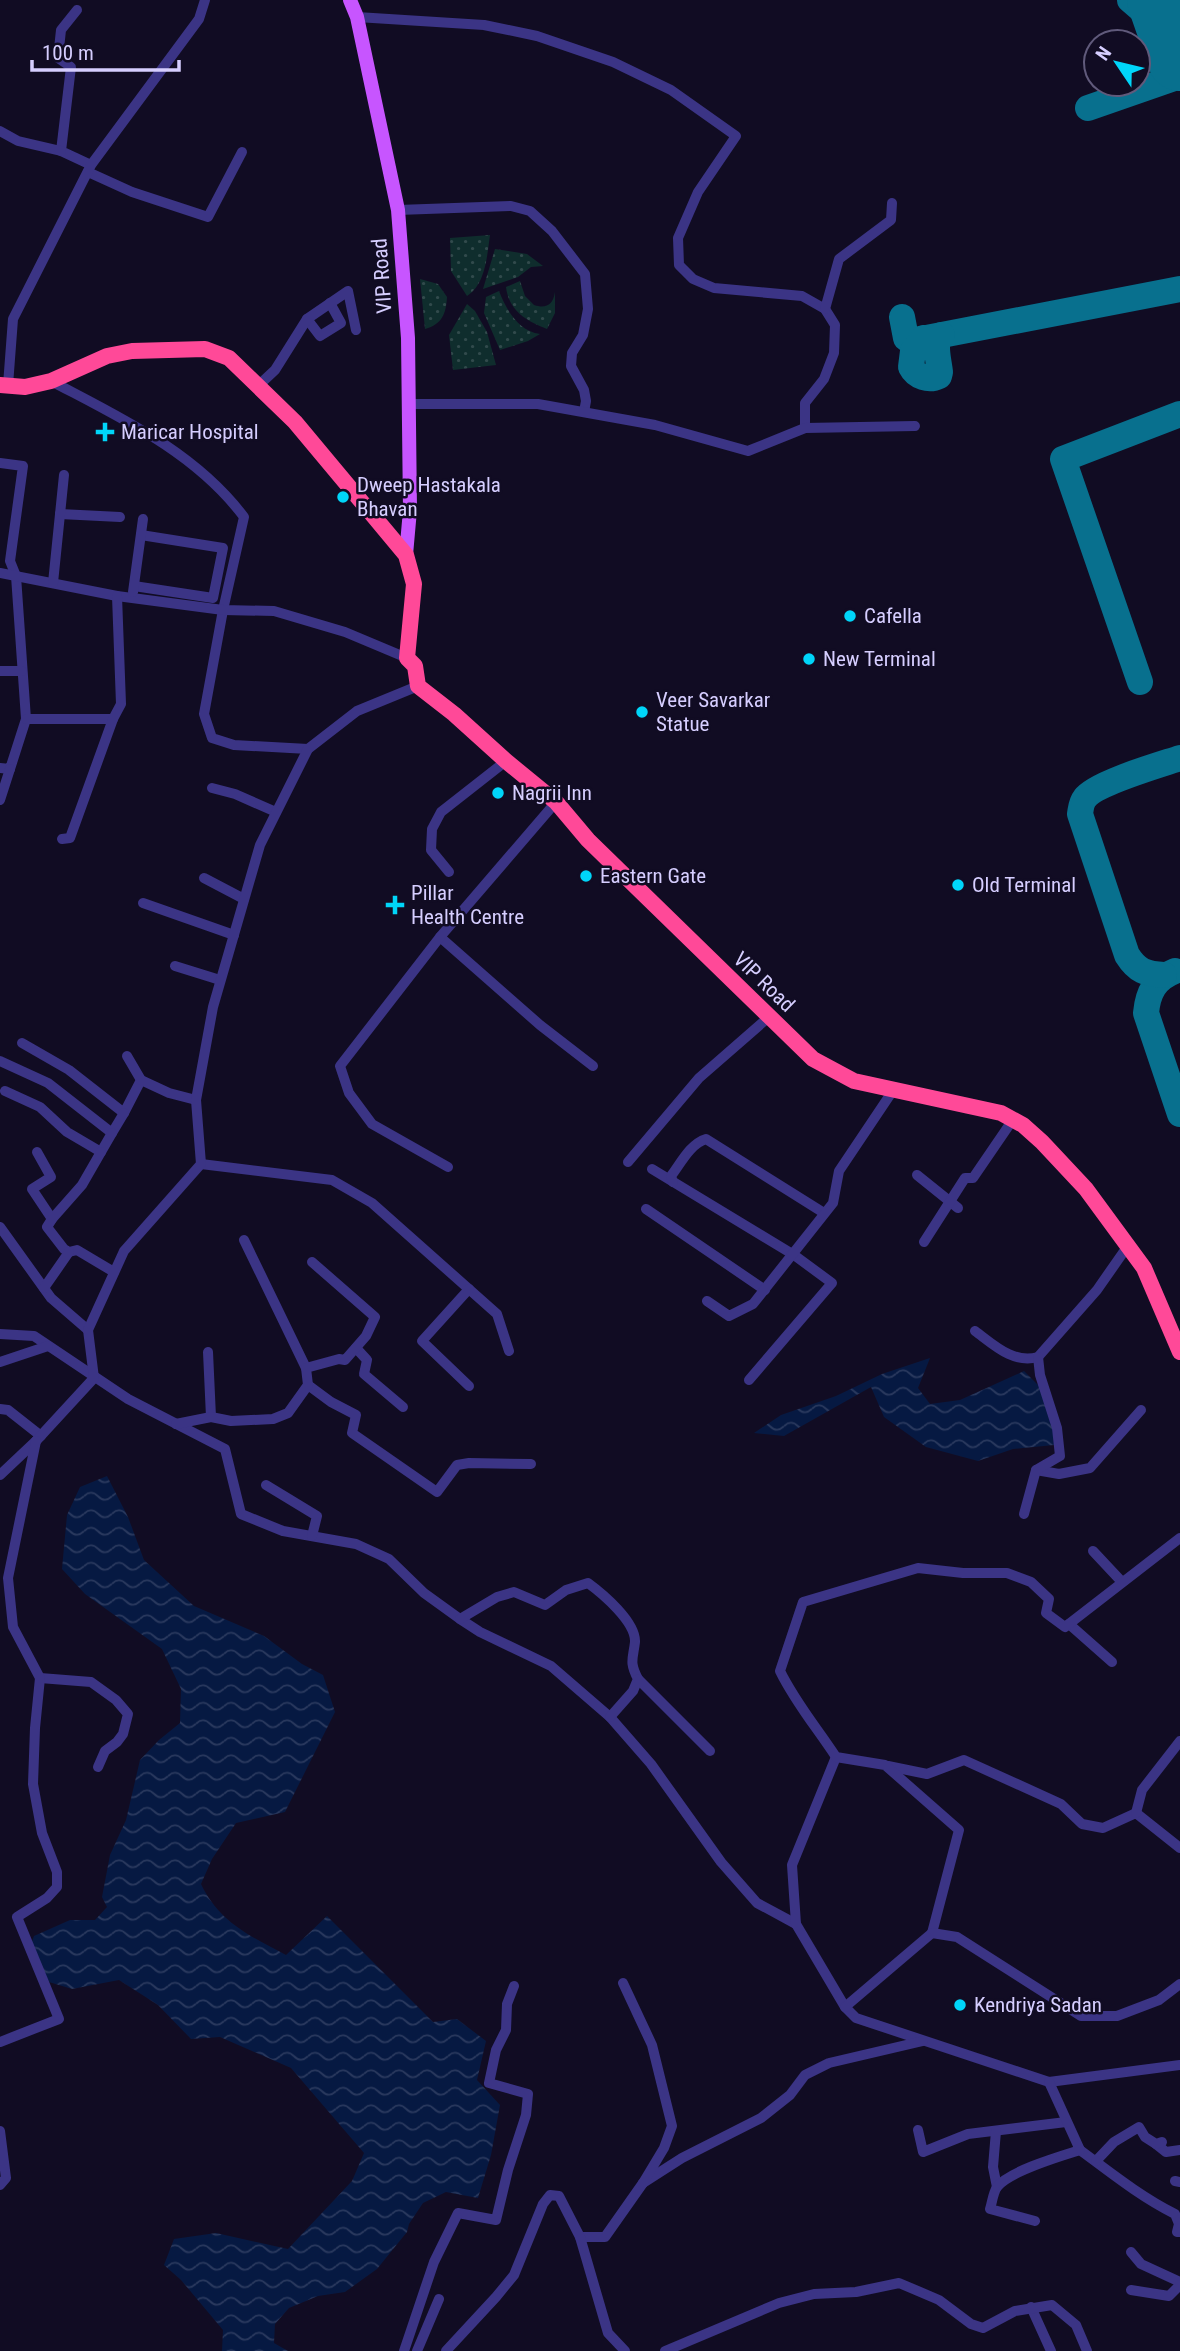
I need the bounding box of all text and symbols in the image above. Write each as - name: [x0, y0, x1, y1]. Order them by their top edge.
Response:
- scale bar: [32, 28, 178, 72]
- north arrow: [1082, 28, 1152, 98]
- text: 100 m: [42, 41, 94, 65]
- text: N: [1091, 42, 1116, 65]
- street label: VIP Road: [367, 237, 397, 315]
- place label: Maricar Hospital: [121, 420, 259, 444]
- marker: Maricar Hospital: [95, 422, 115, 442]
- place label: Dweep Hastakala Bhavan: [357, 473, 501, 521]
- marker: Dweep Hastakala Bhavan: [335, 489, 351, 505]
- place label: Cafella: [864, 604, 922, 628]
- marker: Cafella: [842, 608, 858, 624]
- place label: New Terminal: [823, 647, 936, 671]
- marker: New Terminal: [801, 651, 817, 667]
- place label: Veer Savarkar Statue: [656, 688, 770, 736]
- marker: Veer Savarkar Statue: [634, 704, 650, 720]
- place label: Nagrii Inn: [512, 781, 592, 805]
- marker: Nagrii Inn: [490, 785, 506, 801]
- place label: Eastern Gate: [600, 864, 706, 888]
- marker: Eastern Gate: [578, 868, 594, 884]
- place label: Old Terminal: [972, 873, 1076, 897]
- marker: Old Terminal: [950, 877, 966, 893]
- place label: Pillar Health Centre: [411, 881, 524, 929]
- marker: Pillar Health Centre: [385, 895, 405, 915]
- street label: VIP Road: [728, 947, 800, 1017]
- place label: Kendriya Sadan: [974, 1993, 1102, 2017]
- marker: Kendriya Sadan: [952, 1997, 968, 2013]

